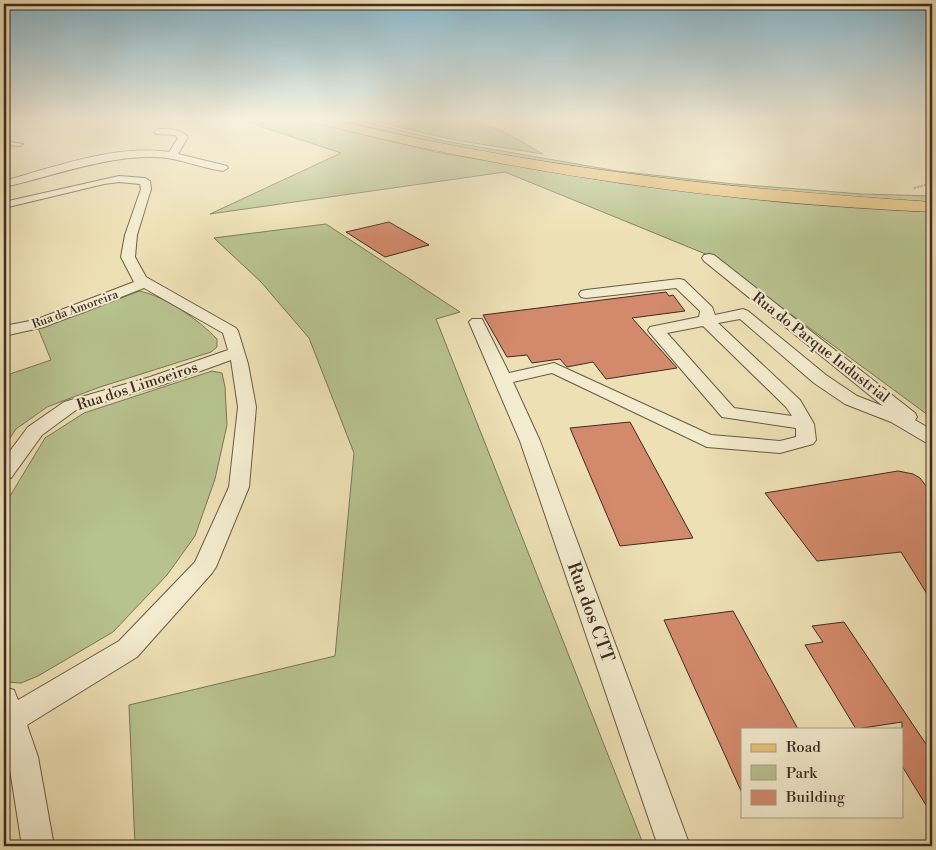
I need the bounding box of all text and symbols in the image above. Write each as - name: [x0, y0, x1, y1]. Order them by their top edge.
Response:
- street label: Rua da Amoreira: [30, 287, 121, 332]
- street label: Rua do Parque Industrial: [748, 288, 894, 407]
- street label: Rua dos Limoeiros: [74, 358, 200, 415]
- street label: Rua dos CTT: [562, 559, 619, 666]
- legend: [741, 728, 904, 818]
- text: Road: [786, 738, 821, 757]
- text: Park: [786, 764, 818, 783]
- text: Building: [785, 788, 845, 807]

